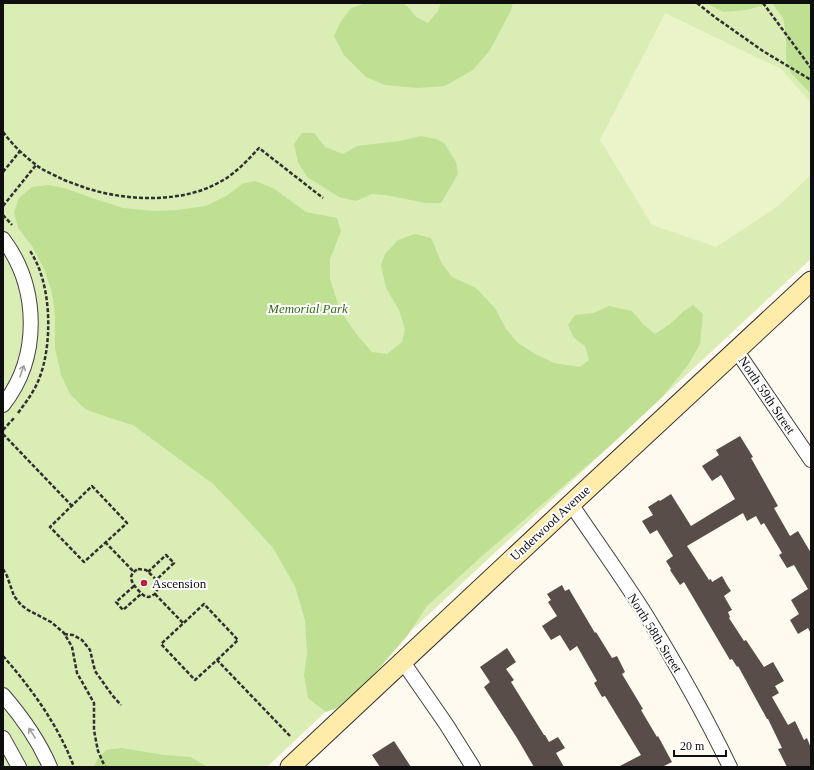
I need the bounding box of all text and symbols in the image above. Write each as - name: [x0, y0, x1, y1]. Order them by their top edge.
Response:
- park label: Memorial Park: [267, 301, 348, 316]
- street label: North 59th Street: [736, 353, 799, 437]
- one-way arrow: [18, 365, 26, 377]
- street label: Underwood Avenue: [507, 482, 593, 564]
- place label: Ascension: [152, 576, 207, 591]
- marker: Ascension: [139, 578, 149, 588]
- street label: North 58th Street: [625, 591, 685, 676]
- one-way arrow: [27, 727, 35, 739]
- scale bar: [674, 732, 726, 758]
- text: 20 m: [680, 739, 705, 753]

